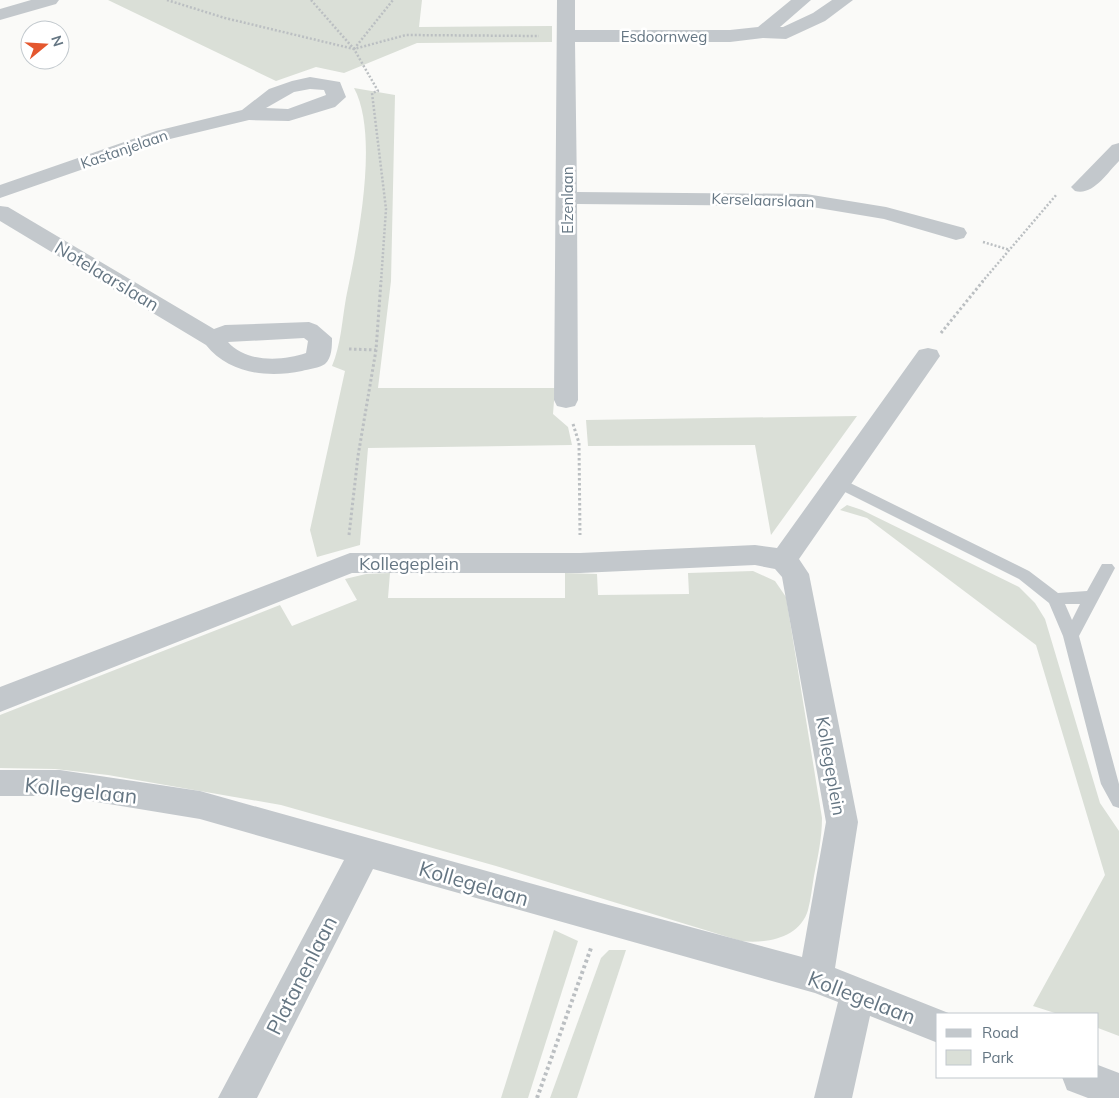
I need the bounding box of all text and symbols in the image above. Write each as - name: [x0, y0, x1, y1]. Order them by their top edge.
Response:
- north arrow: [20, 20, 70, 70]
- street label: Esdoornweg: [621, 27, 707, 46]
- text: N: [47, 33, 68, 49]
- street label: Kastanjelaan: [78, 125, 170, 173]
- street label: Elzenlaan: [558, 166, 577, 234]
- street label: Kerselaarslaan: [711, 189, 815, 211]
- street label: Notelaarslaan: [51, 236, 163, 316]
- street label: Kollegeplein: [359, 552, 459, 575]
- street label: Kollegeplein: [811, 715, 851, 817]
- street label: Kollegelaan: [23, 771, 139, 809]
- street label: Kollegelaan: [416, 855, 532, 911]
- street label: Platanenlaan: [260, 911, 342, 1039]
- street label: Kollegelaan: [805, 965, 919, 1029]
- legend: [936, 1013, 1099, 1078]
- text: Road: [982, 1023, 1019, 1042]
- text: Park: [982, 1048, 1014, 1067]

